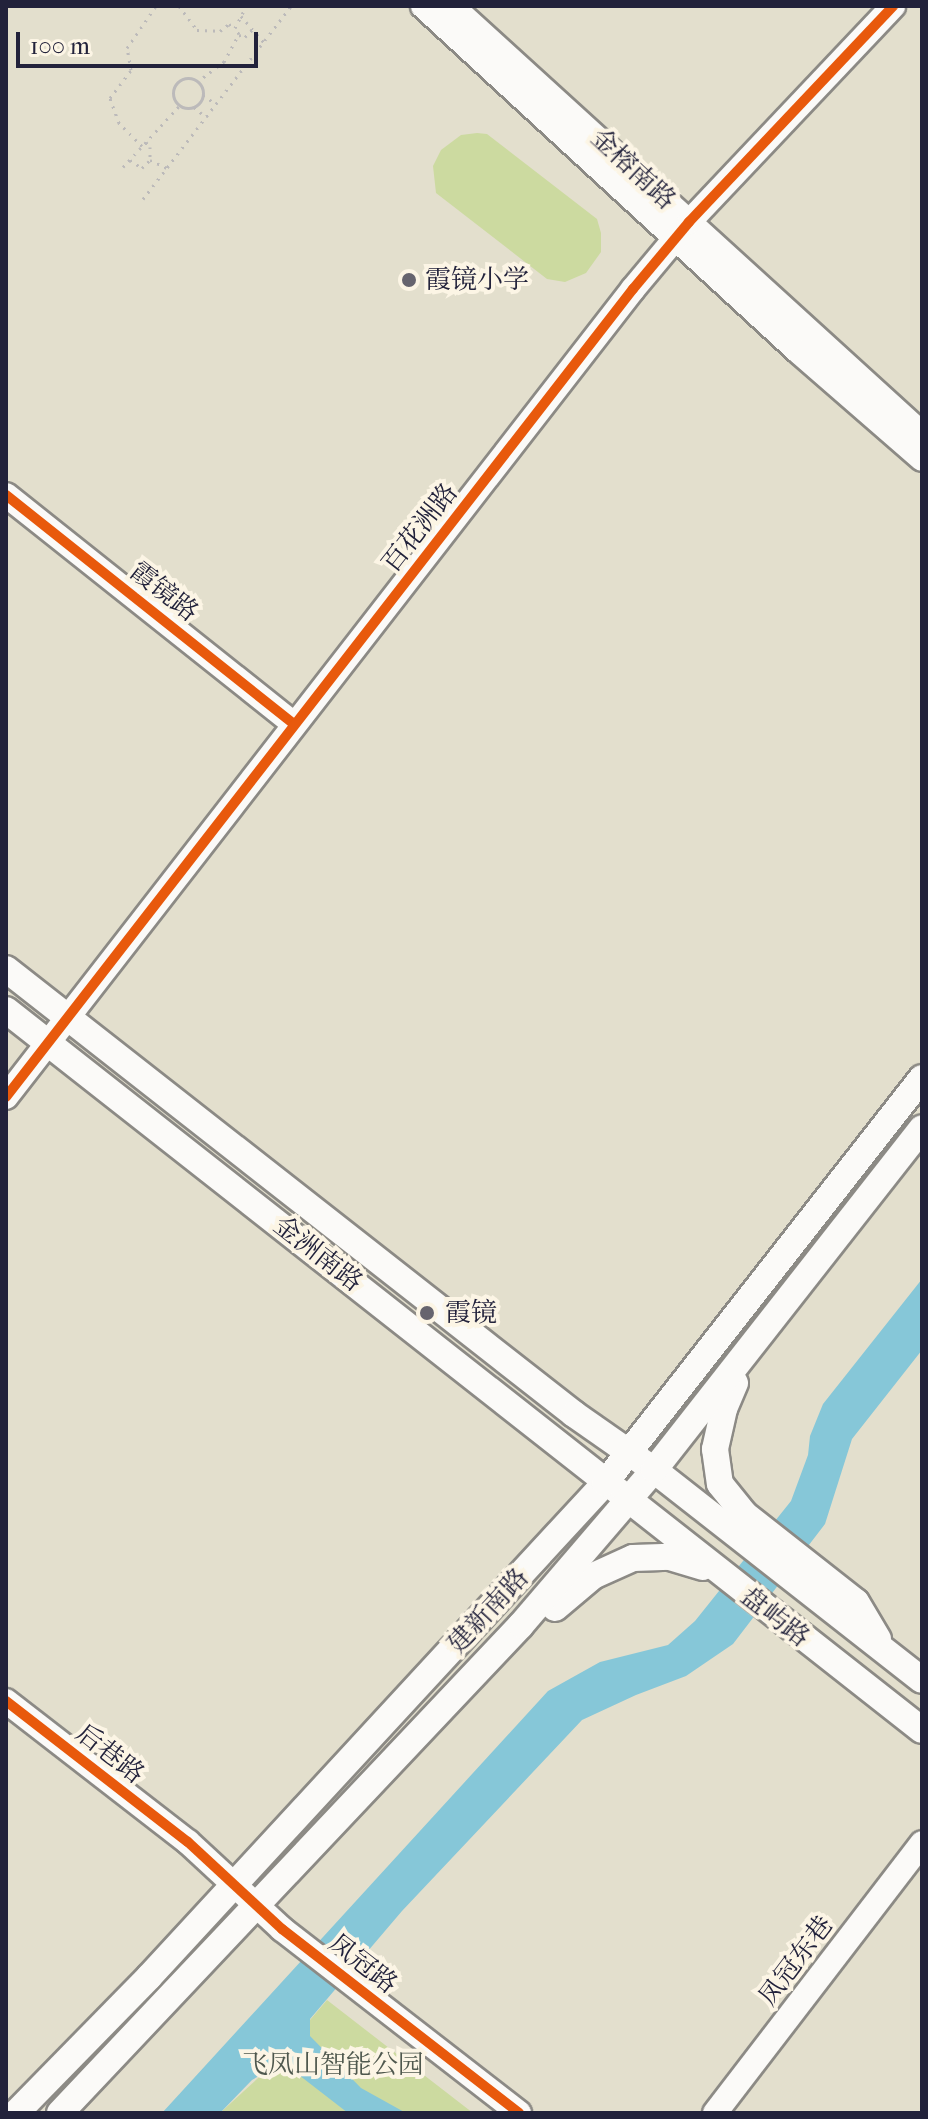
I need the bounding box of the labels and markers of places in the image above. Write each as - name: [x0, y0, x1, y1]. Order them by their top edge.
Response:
- place label: 霞镜小学: [425, 264, 529, 296]
- marker: 霞镜小学: [400, 271, 418, 289]
- place label: 霞镜: [445, 1297, 497, 1329]
- marker: 霞镜: [416, 1302, 438, 1324]

